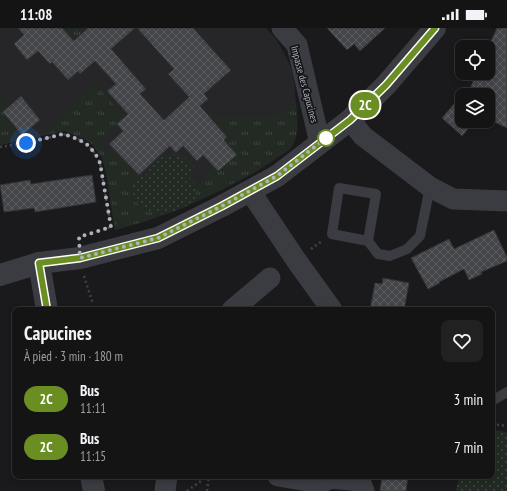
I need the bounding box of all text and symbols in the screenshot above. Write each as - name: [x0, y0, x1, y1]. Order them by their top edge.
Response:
- text: 11:08: [20, 5, 52, 24]
- map controls: [455, 40, 495, 128]
- button: locate: [455, 40, 495, 80]
- street label: Impasse des Capucines: [288, 44, 321, 125]
- button: layers: [455, 88, 495, 128]
- line badge: 2C: [347, 92, 383, 118]
- text: 2C: [358, 96, 372, 114]
- unlabelled marker: [317, 129, 335, 147]
- your location: [16, 133, 36, 153]
- button: heart: [441, 320, 483, 362]
- text: Capucines: [24, 321, 92, 345]
- text: À pied · 3 min · 180 m: [24, 348, 123, 365]
- text: Bus: [80, 381, 99, 400]
- text: 2C: [39, 390, 53, 408]
- text: 3 min: [453, 390, 483, 409]
- text: 11:11: [80, 400, 106, 417]
- text: Bus: [80, 429, 99, 448]
- text: 2C: [39, 438, 53, 456]
- text: 7 min: [454, 438, 483, 457]
- text: 11:15: [80, 448, 106, 465]

